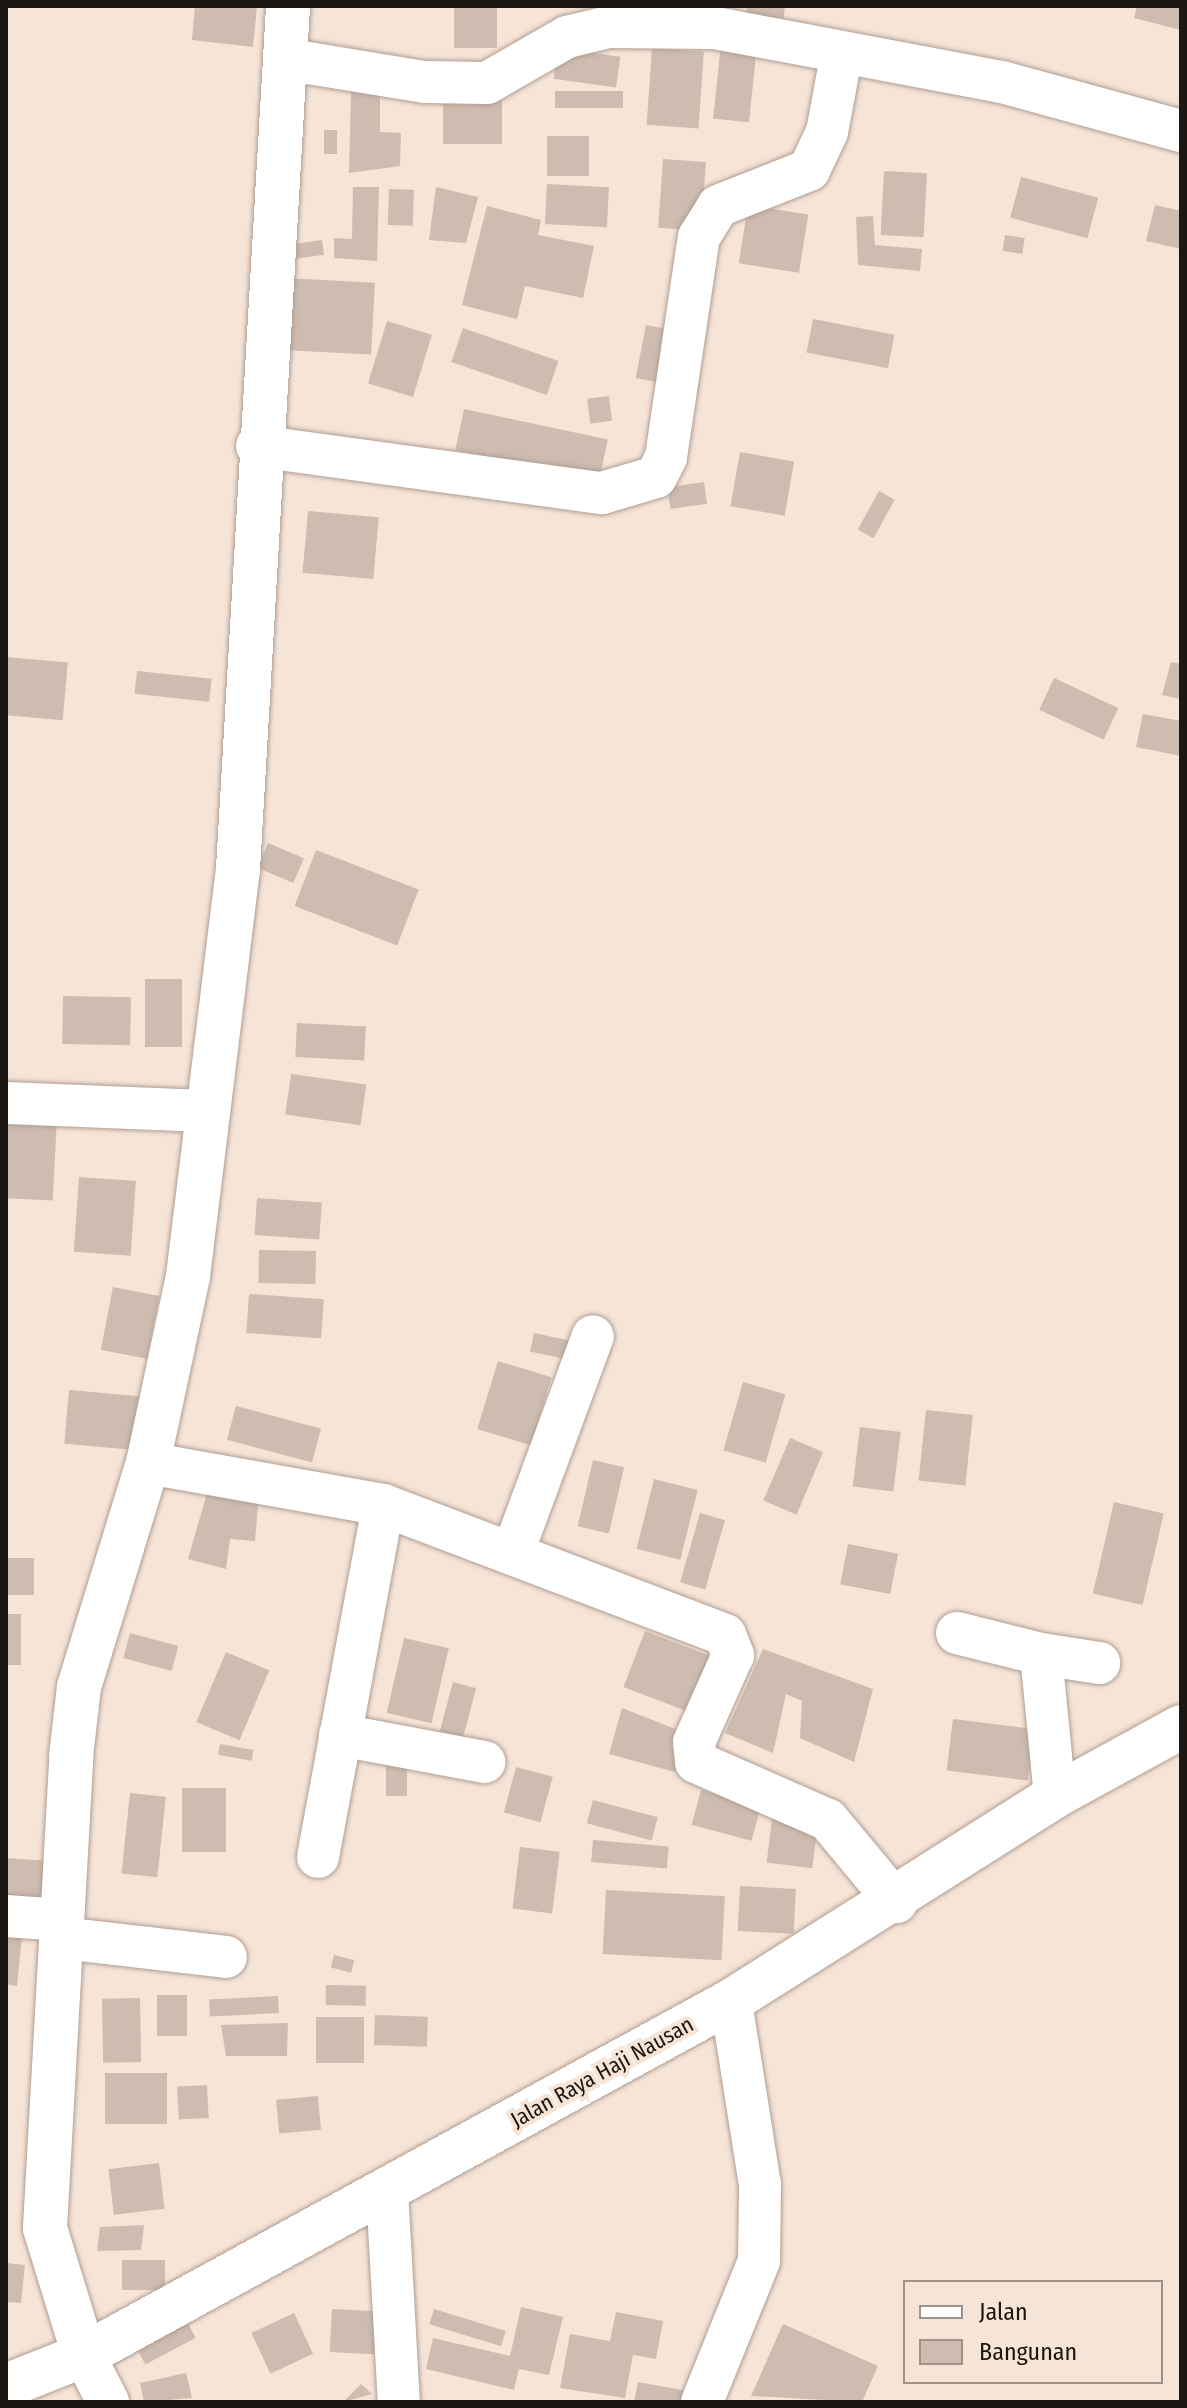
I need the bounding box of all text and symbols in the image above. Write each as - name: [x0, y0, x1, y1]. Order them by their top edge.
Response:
- street label: Jalan Raya Haji Nausan: [506, 2011, 698, 2133]
- legend: [903, 2280, 1163, 2384]
- text: Jalan: [979, 2298, 1028, 2326]
- text: Bangunan: [979, 2338, 1077, 2366]

